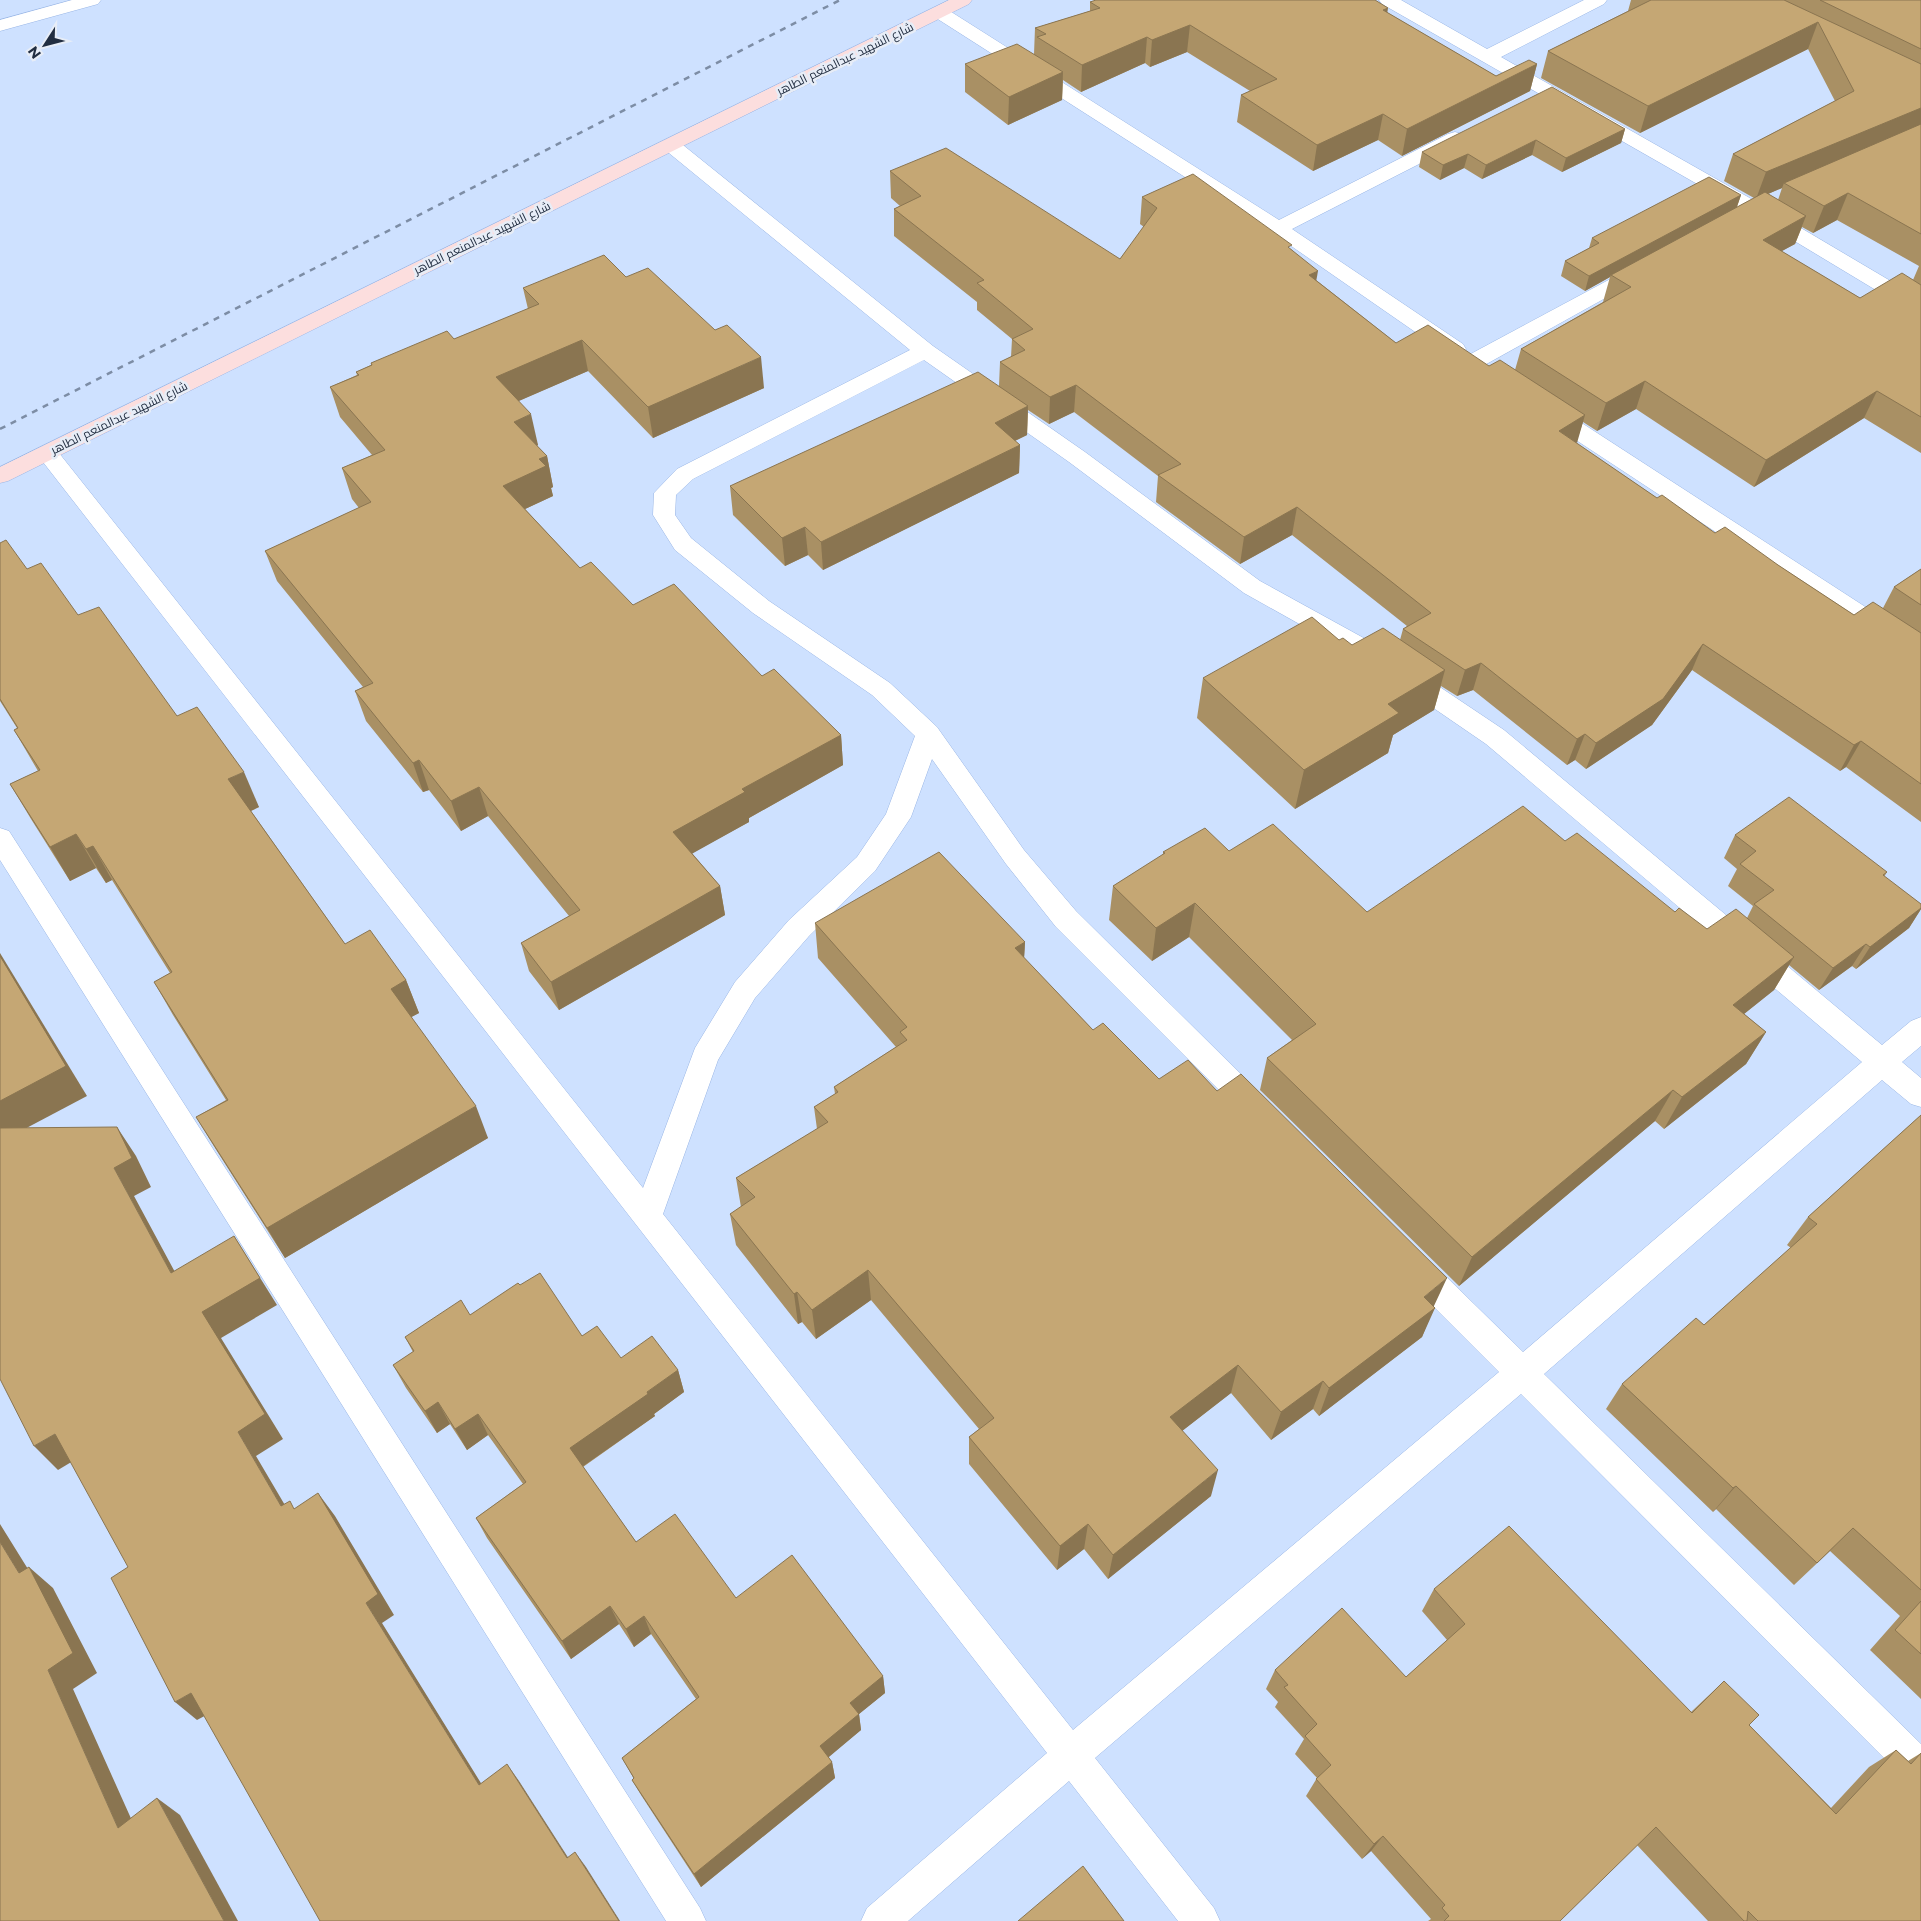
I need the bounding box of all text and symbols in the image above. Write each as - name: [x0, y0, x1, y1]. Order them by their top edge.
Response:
- street label: شارع الشهيد عبدالمنعم الطاهر: [773, 19, 916, 100]
- north arrow: [20, 20, 70, 70]
- text: N: [24, 43, 45, 63]
- street label: شارع الشهيد عبدالمنعم الطاهر: [410, 198, 553, 279]
- street label: شارع الشهيد عبدالمنعم الطاهر: [47, 378, 190, 459]

